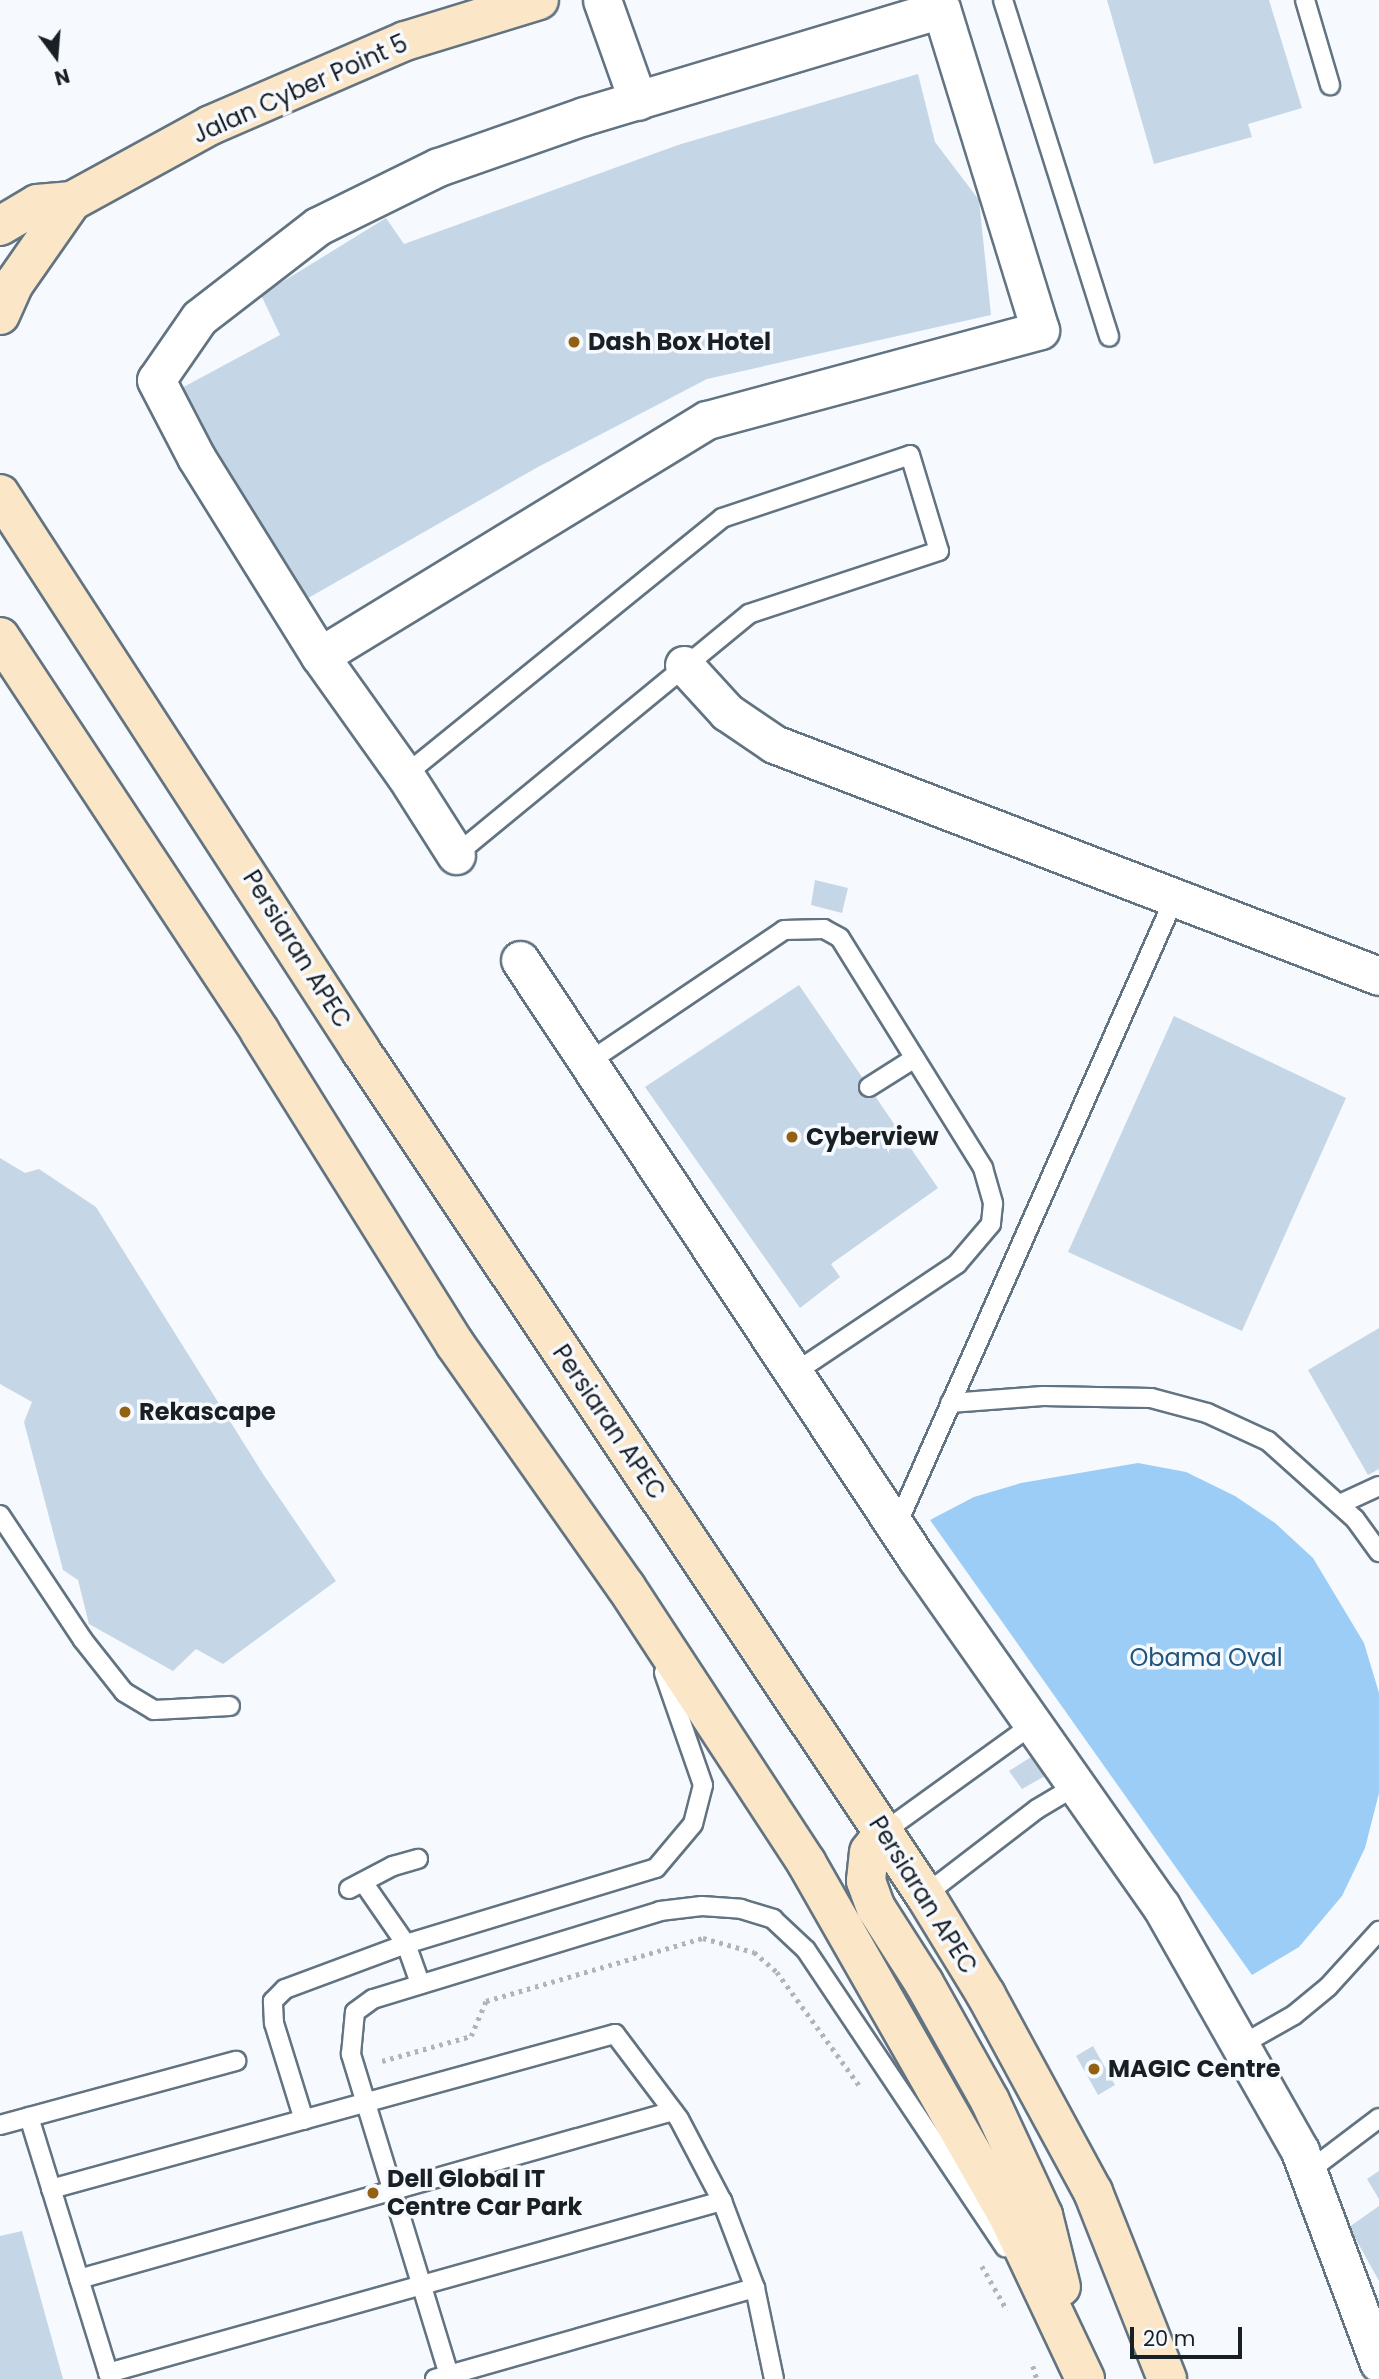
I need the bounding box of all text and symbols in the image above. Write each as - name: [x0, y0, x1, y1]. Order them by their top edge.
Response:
- north arrow: [21, 21, 91, 91]
- street label: Jalan Cyber Point 5: [188, 29, 412, 149]
- text: N: [51, 62, 73, 92]
- place label: Dash Box Hotel: [588, 328, 771, 356]
- marker: Dash Box Hotel: [566, 334, 582, 350]
- street label: Persiaran APEC: [237, 865, 357, 1033]
- place label: Cyberview: [806, 1123, 938, 1151]
- marker: Cyberview: [784, 1129, 800, 1145]
- street label: Persiaran APEC: [547, 1339, 671, 1505]
- place label: Rekascape: [139, 1398, 276, 1426]
- marker: Rekascape: [117, 1404, 133, 1420]
- park label: Obama Oval: [1129, 1644, 1283, 1672]
- street label: Persiaran APEC: [863, 1811, 983, 1979]
- place label: MAGIC Centre: [1108, 2055, 1281, 2083]
- marker: MAGIC Centre: [1086, 2061, 1102, 2077]
- place label: Dell Global IT Centre Car Park: [387, 2165, 582, 2221]
- marker: Dell Global IT Centre Car Park: [365, 2185, 381, 2201]
- scale bar: [1134, 2312, 1246, 2356]
- text: 20 m: [1143, 2324, 1196, 2353]

